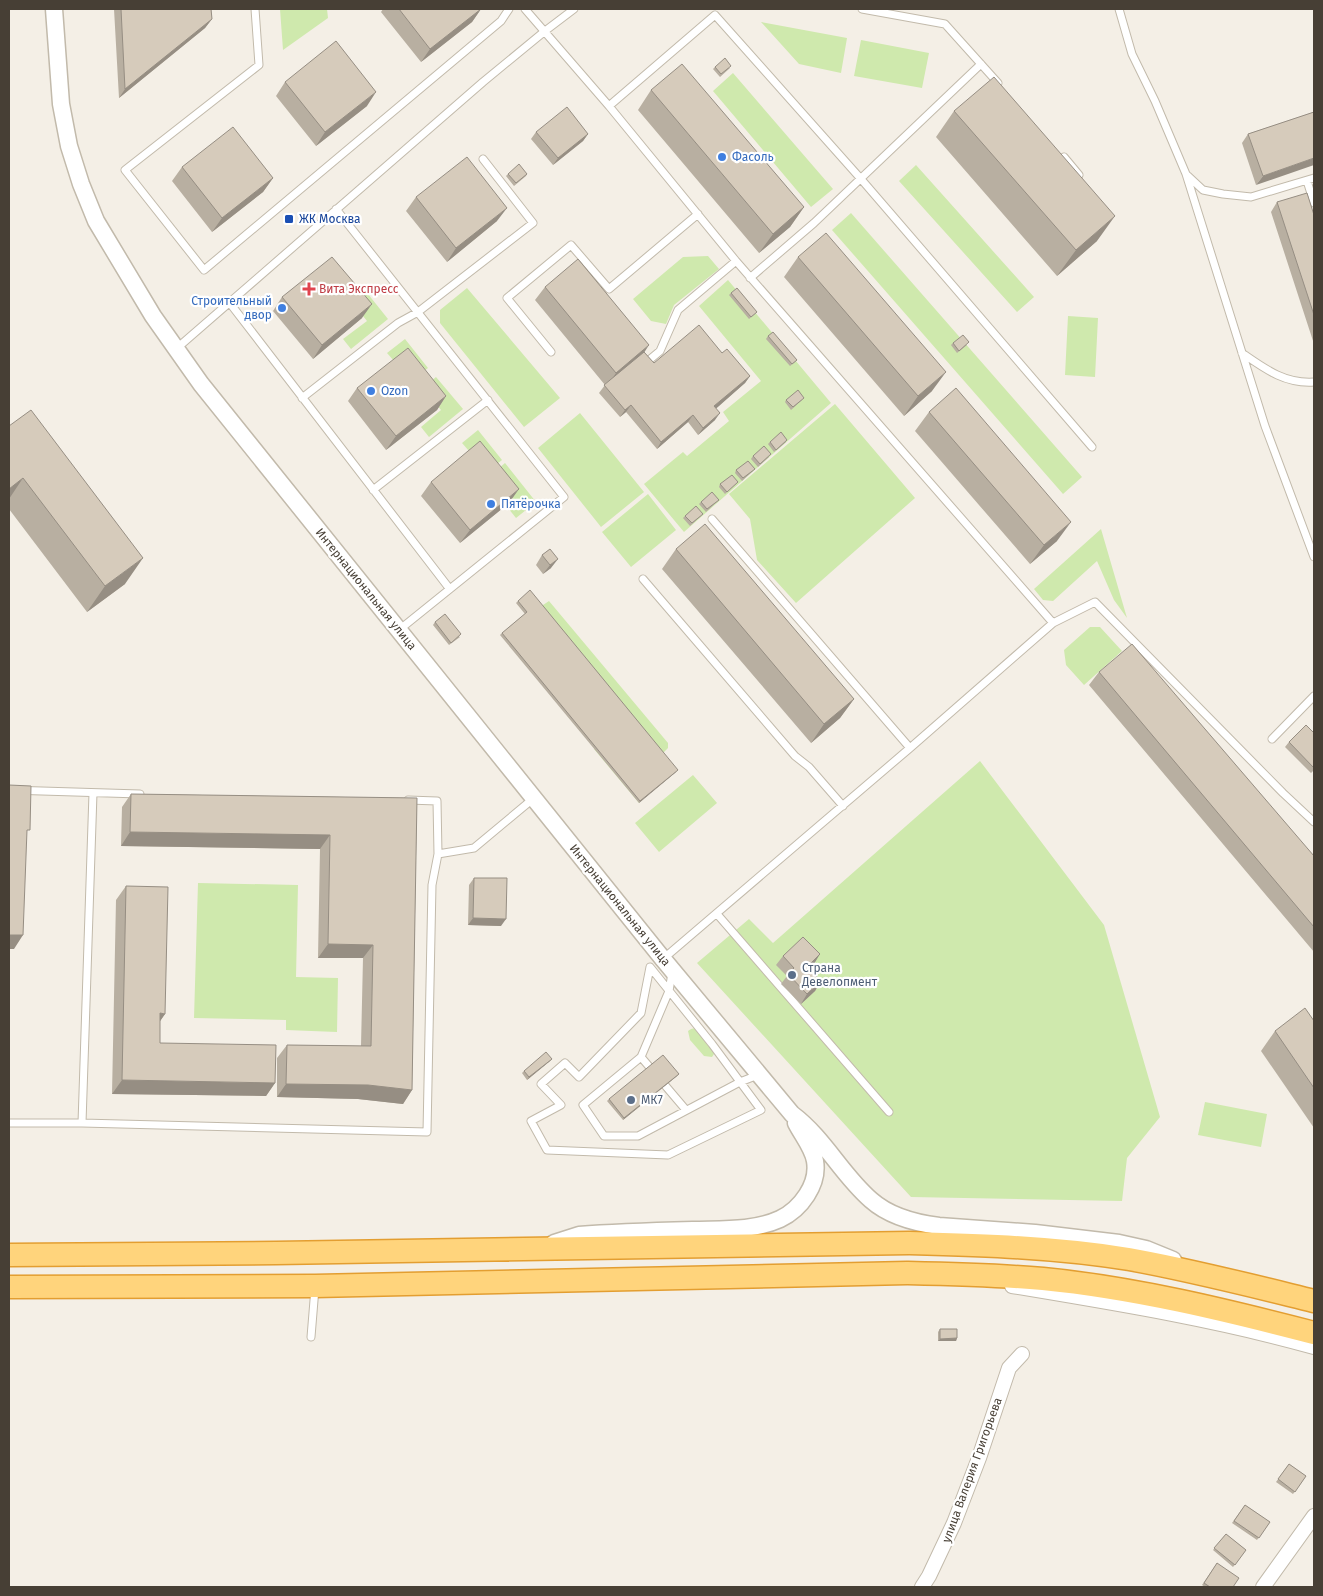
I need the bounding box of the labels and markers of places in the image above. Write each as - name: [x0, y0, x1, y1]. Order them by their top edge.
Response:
- place label: Фасоль: [732, 150, 774, 164]
- marker: Фасоль: [716, 151, 728, 163]
- place label: ЖК Москва: [299, 212, 361, 226]
- marker: ЖК Москва: [283, 213, 295, 225]
- place label: Вита Экспресс: [319, 282, 399, 296]
- marker: Вита Экспресс: [303, 283, 315, 295]
- place label: Строительный двор: [191, 294, 272, 322]
- marker: Строительный двор: [276, 302, 288, 314]
- place label: Ozon: [381, 384, 408, 398]
- marker: Ozon: [365, 385, 377, 397]
- place label: Пятёрочка: [501, 497, 561, 511]
- marker: Пятёрочка: [485, 498, 497, 510]
- place label: Страна Девелопмент: [801, 961, 878, 989]
- marker: Страна Девелопмент: [786, 969, 798, 981]
- place label: МК7: [641, 1093, 663, 1107]
- marker: МК7: [625, 1094, 637, 1106]

